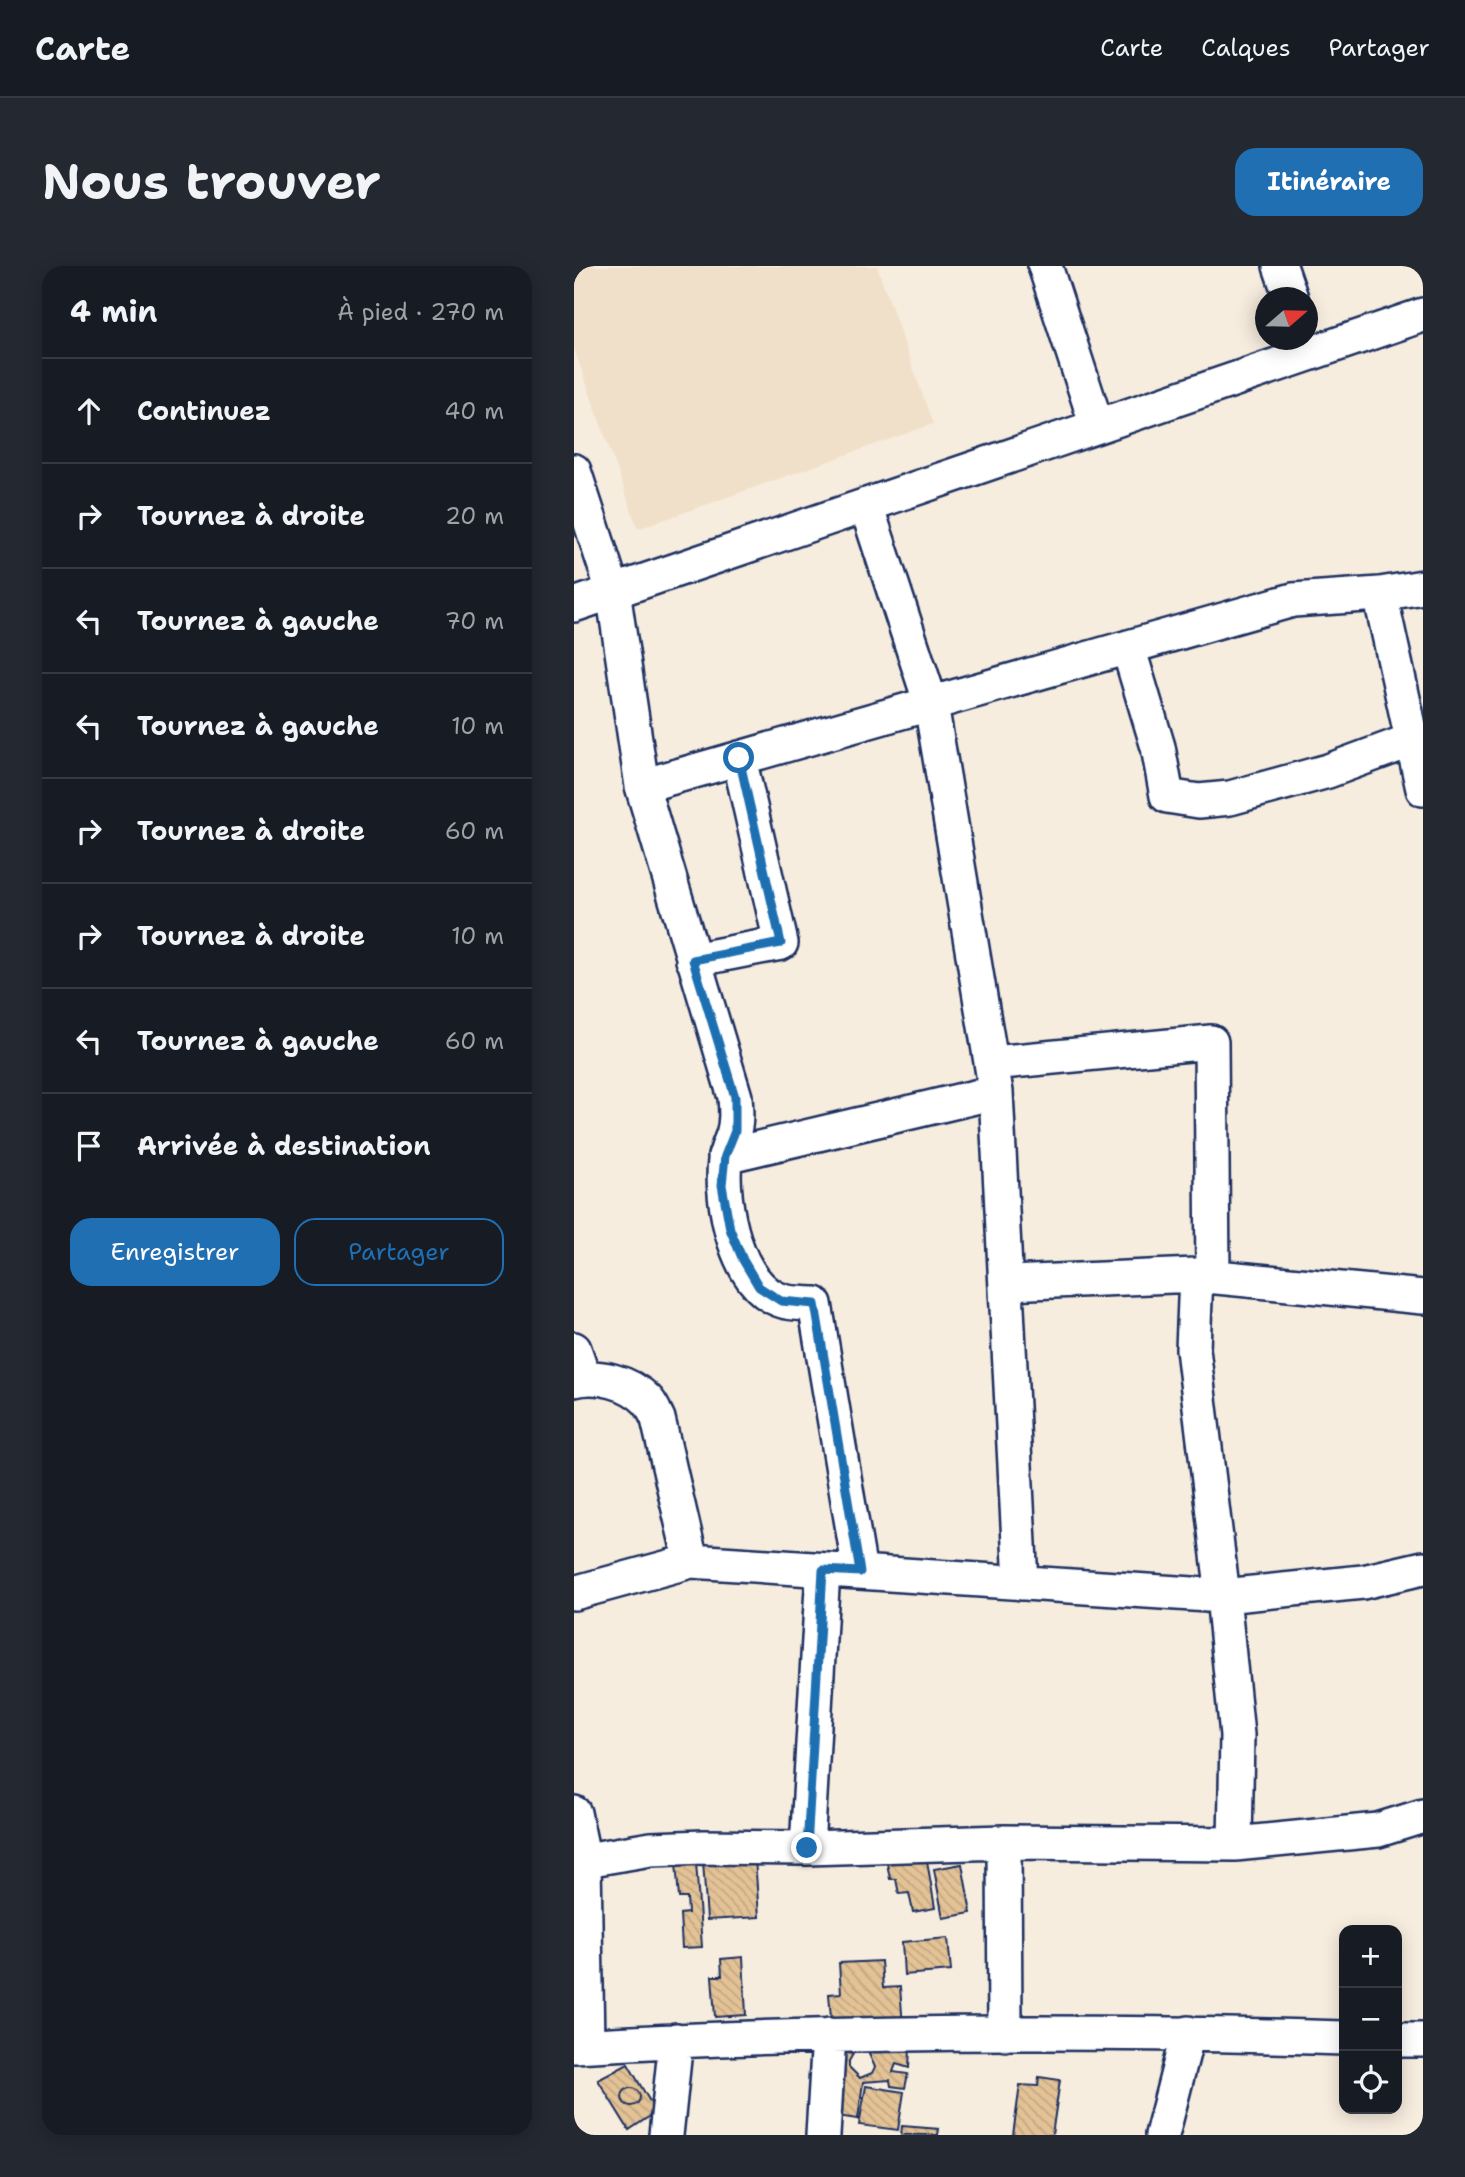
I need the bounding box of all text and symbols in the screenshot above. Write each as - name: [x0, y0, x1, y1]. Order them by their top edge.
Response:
- text: Carte: [35, 26, 130, 71]
- text: Carte: [1100, 32, 1163, 64]
- text: Calques: [1201, 32, 1291, 64]
- text: Partager: [1329, 32, 1430, 64]
- button: Itinéraire: [1235, 148, 1423, 216]
- text: Nous trouver: [42, 149, 381, 215]
- north arrow: [1255, 287, 1318, 350]
- text: 4 min: [70, 291, 157, 332]
- text: À pied · 270 m: [337, 297, 504, 327]
- icon: ahead: [70, 392, 108, 430]
- text: Continuez: [137, 393, 271, 428]
- text: 40 m: [444, 396, 504, 426]
- icon: right: [70, 497, 108, 535]
- text: Tournez à droite: [137, 498, 365, 533]
- text: 20 m: [445, 501, 504, 531]
- icon: left: [70, 602, 108, 640]
- text: Tournez à gauche: [137, 603, 379, 638]
- text: 70 m: [445, 606, 504, 636]
- icon: left: [70, 707, 108, 745]
- text: Tournez à gauche: [137, 708, 379, 743]
- text: 10 m: [451, 711, 504, 741]
- route start: [723, 742, 754, 773]
- icon: right: [70, 812, 108, 850]
- text: Tournez à droite: [137, 813, 365, 848]
- text: 60 m: [445, 816, 504, 846]
- icon: right: [70, 917, 108, 955]
- text: Tournez à droite: [137, 918, 365, 953]
- text: 10 m: [451, 921, 504, 951]
- icon: left: [70, 1022, 108, 1060]
- text: Tournez à gauche: [137, 1023, 379, 1058]
- text: 60 m: [445, 1026, 504, 1056]
- icon: arrive: [70, 1127, 108, 1165]
- text: Arrivée à destination: [137, 1128, 431, 1163]
- button: Enregistrer: [70, 1218, 280, 1286]
- button: Partager: [294, 1218, 504, 1286]
- route end: [791, 1832, 822, 1863]
- map controls: [1339, 1925, 1402, 2114]
- button: +: [1339, 1925, 1402, 1988]
- button: −: [1339, 1988, 1402, 2051]
- button: locate: [1339, 2051, 1402, 2114]

